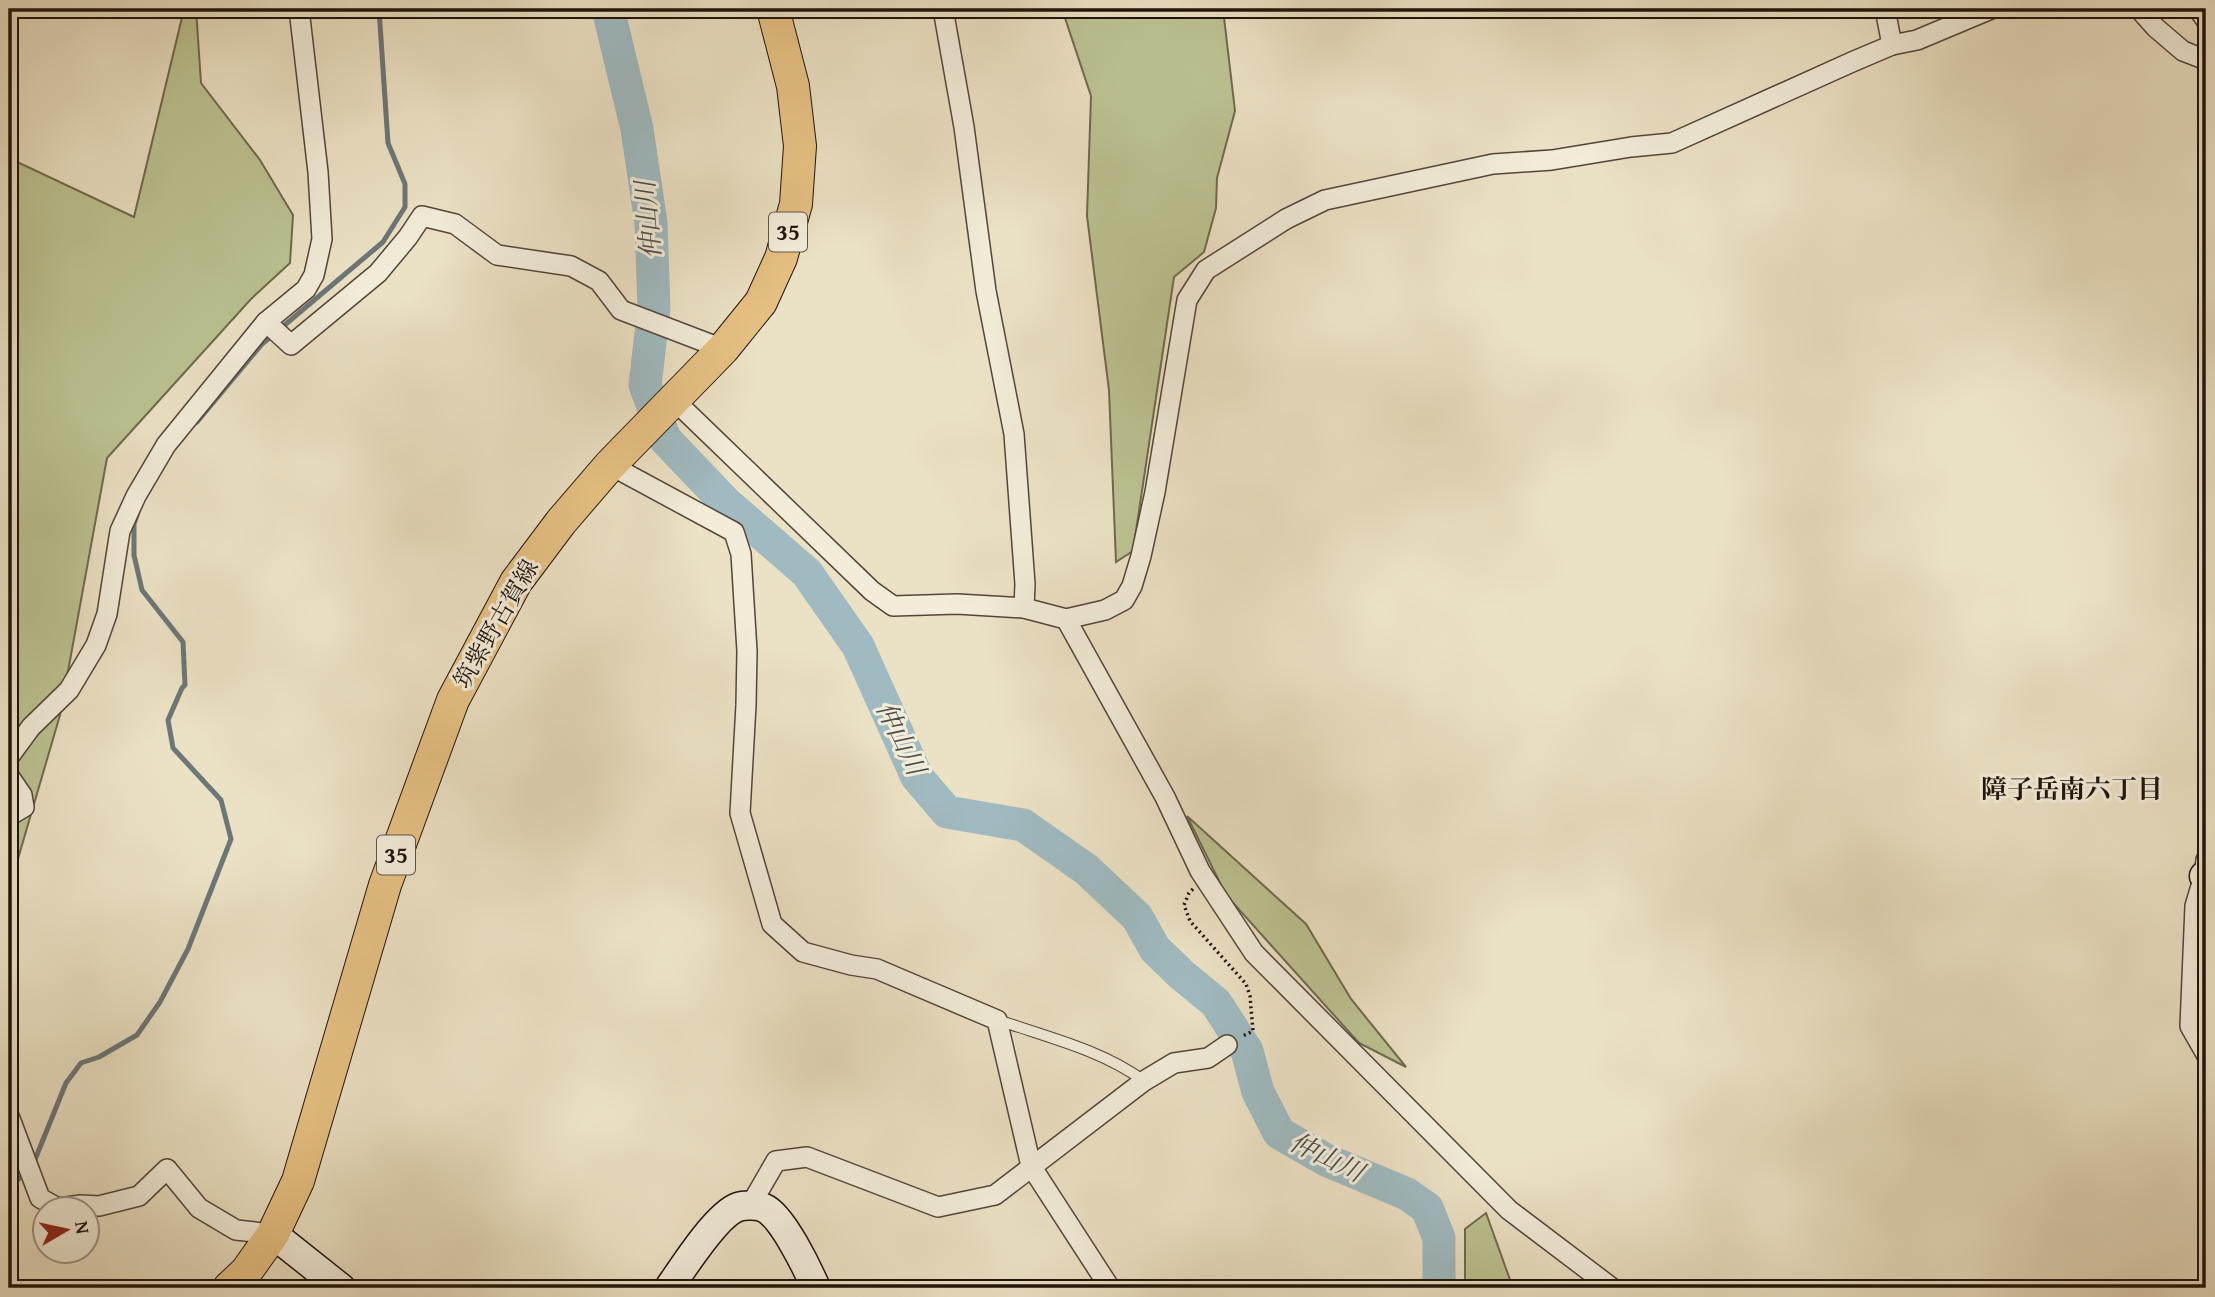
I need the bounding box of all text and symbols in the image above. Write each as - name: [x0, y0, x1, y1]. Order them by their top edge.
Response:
- water label: 仲山川: [624, 177, 670, 261]
- road number: 35: [769, 213, 807, 252]
- street label: 筑紫野古賀線: [444, 553, 547, 695]
- water label: 仲山川: [867, 694, 937, 784]
- district label: 障子岳南六丁目: [1981, 769, 2163, 808]
- road number: 35: [377, 835, 415, 874]
- water label: 仲山川: [1284, 1122, 1374, 1192]
- north arrow: [32, 1196, 102, 1266]
- text: N: [68, 1219, 98, 1236]

